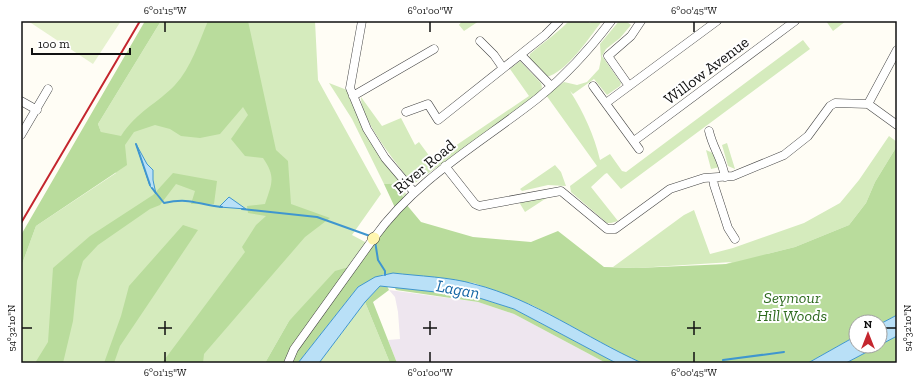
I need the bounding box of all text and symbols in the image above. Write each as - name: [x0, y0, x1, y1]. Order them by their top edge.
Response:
- text: 6°01'15"W: [144, 5, 187, 17]
- text: 6°01'00"W: [407, 5, 453, 17]
- text: 6°00'45"W: [671, 5, 718, 17]
- scale bar: [32, 30, 130, 56]
- street label: Willow Avenue: [660, 32, 753, 109]
- text: 100 m: [38, 37, 70, 51]
- street label: River Road: [390, 135, 459, 197]
- water label: Lagan: [435, 275, 481, 303]
- park label: Seymour Hill Woods: [757, 288, 827, 325]
- text: 54°32'10"N: [6, 304, 18, 351]
- text: 54°32'10"N: [902, 304, 914, 351]
- north arrow: [848, 314, 888, 354]
- text: N: [864, 318, 873, 331]
- text: 6°01'15"W: [144, 367, 187, 379]
- text: 6°01'00"W: [407, 367, 453, 379]
- text: 6°00'45"W: [671, 367, 718, 379]

